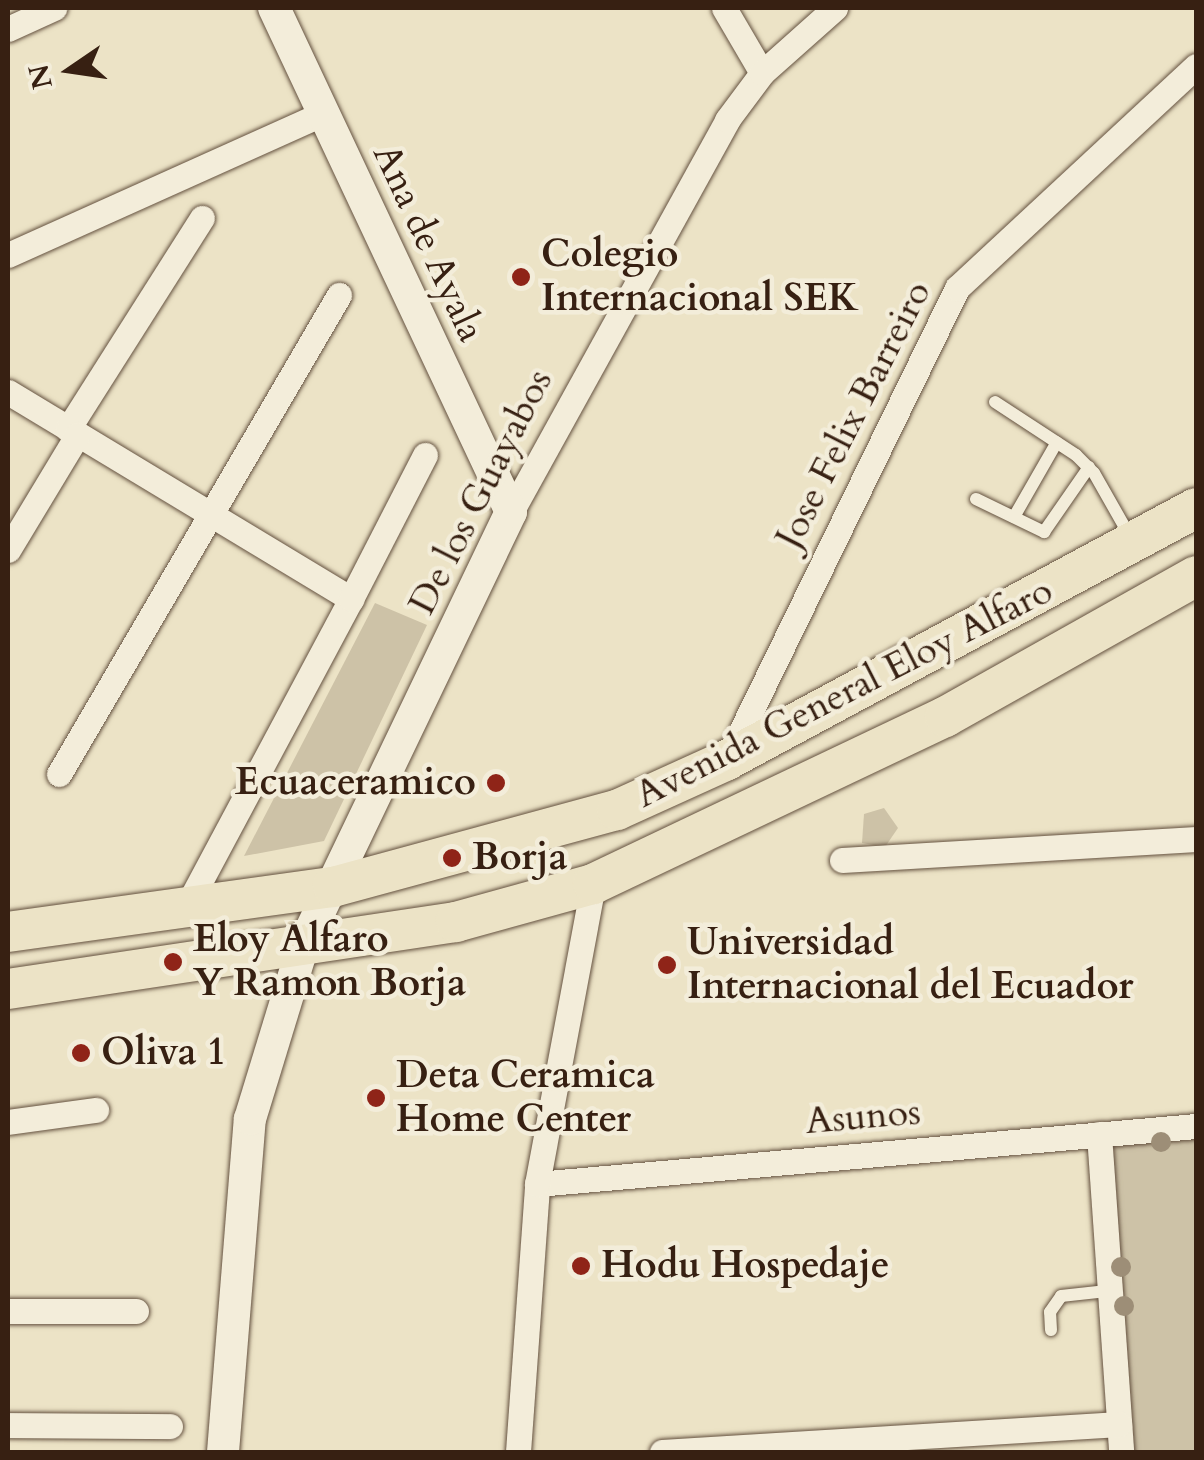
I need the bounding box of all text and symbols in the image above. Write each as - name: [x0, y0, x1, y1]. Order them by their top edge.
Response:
- north arrow: [20, 20, 120, 120]
- text: N: [20, 61, 62, 93]
- street label: Ana de Ayala: [362, 137, 494, 349]
- place label: Colegio Internacional SEK: [541, 232, 859, 322]
- marker: Colegio Internacional SEK: [510, 266, 532, 288]
- street label: Jose Felix Barreiro: [767, 274, 941, 556]
- street label: De los Guayabos: [400, 362, 562, 622]
- street label: Avenida General Eloy Alfaro: [628, 568, 1060, 818]
- place label: Ecuaceramico: [235, 760, 476, 806]
- marker: Ecuaceramico: [485, 772, 507, 794]
- place label: Borja: [472, 835, 568, 881]
- marker: Borja: [441, 847, 463, 869]
- place label: Eloy Alfaro Y Ramon Borja: [193, 917, 466, 1006]
- place label: Universidad Internacional del Ecuador: [687, 920, 1134, 1009]
- marker: Eloy Alfaro Y Ramon Borja: [162, 951, 184, 973]
- marker: Universidad Internacional del Ecuador: [656, 954, 678, 976]
- place label: Oliva 1: [101, 1030, 226, 1076]
- marker: Oliva 1: [70, 1042, 92, 1064]
- place label: Deta Ceramica Home Center: [396, 1053, 655, 1142]
- marker: Deta Ceramica Home Center: [365, 1087, 387, 1109]
- street label: Asunos: [804, 1089, 922, 1145]
- place label: Hodu Hospedaje: [601, 1243, 890, 1289]
- marker: Hodu Hospedaje: [570, 1255, 592, 1277]

